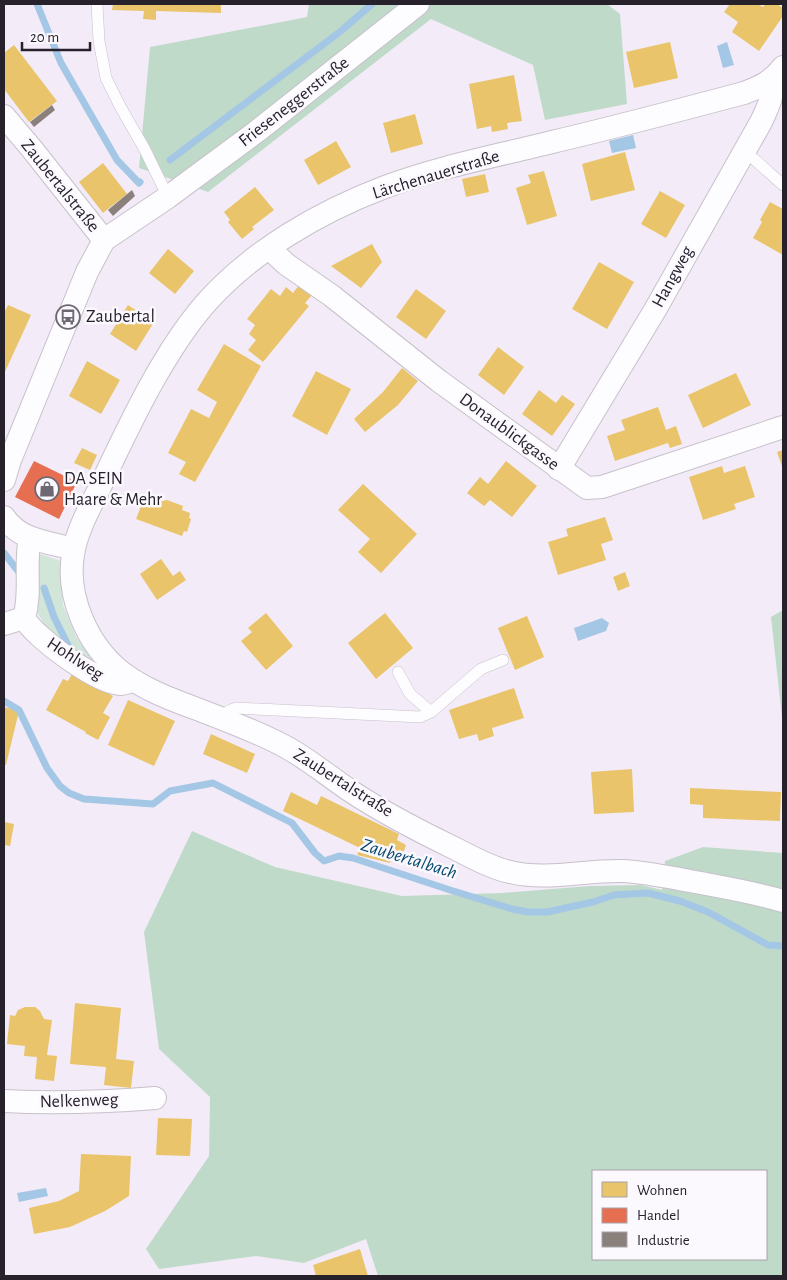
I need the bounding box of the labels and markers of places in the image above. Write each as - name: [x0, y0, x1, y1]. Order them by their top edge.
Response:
- bus stop icon: Zaubertal: [55, 304, 81, 330]
- place label: Zaubertal: [86, 308, 155, 326]
- place label: DA SEIN Haare & Mehr: [64, 470, 162, 509]
- shop icon: DA SEIN Haare & Mehr: [34, 476, 60, 502]

